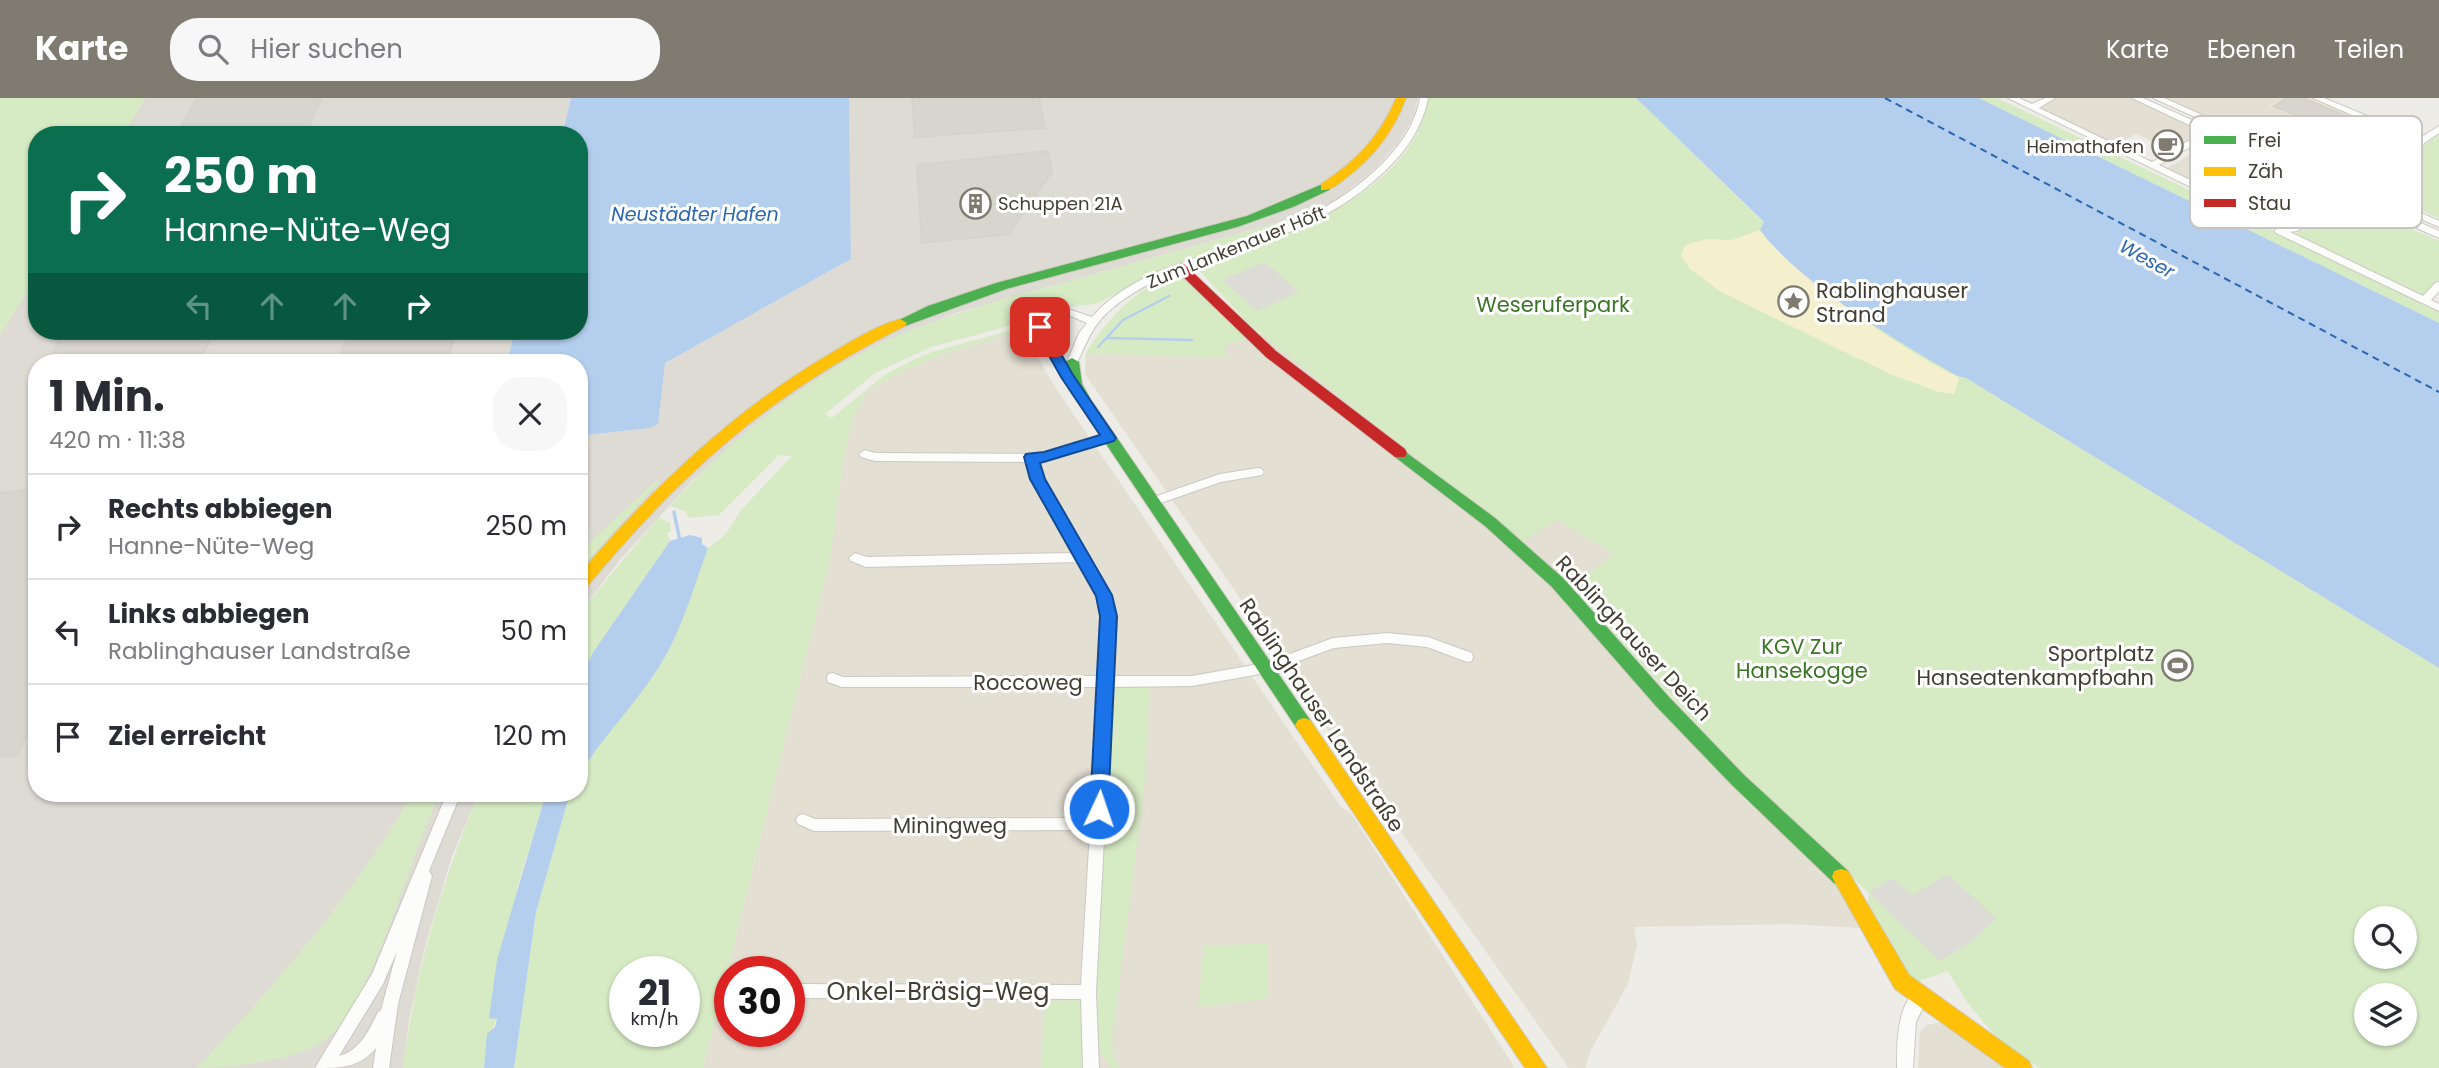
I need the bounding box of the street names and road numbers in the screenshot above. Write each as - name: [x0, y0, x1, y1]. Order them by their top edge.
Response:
- street label: Zum Lankenauer Höft: [1143, 200, 1329, 294]
- street label: Rablinghauser Deich: [1549, 549, 1719, 727]
- street label: Rablinghauser Landstraße: [1233, 592, 1411, 838]
- street label: Roccoweg: [973, 668, 1083, 697]
- street label: Miningweg: [893, 811, 1007, 840]
- street label: Onkel-Bräsig-Weg: [827, 975, 1049, 1008]

